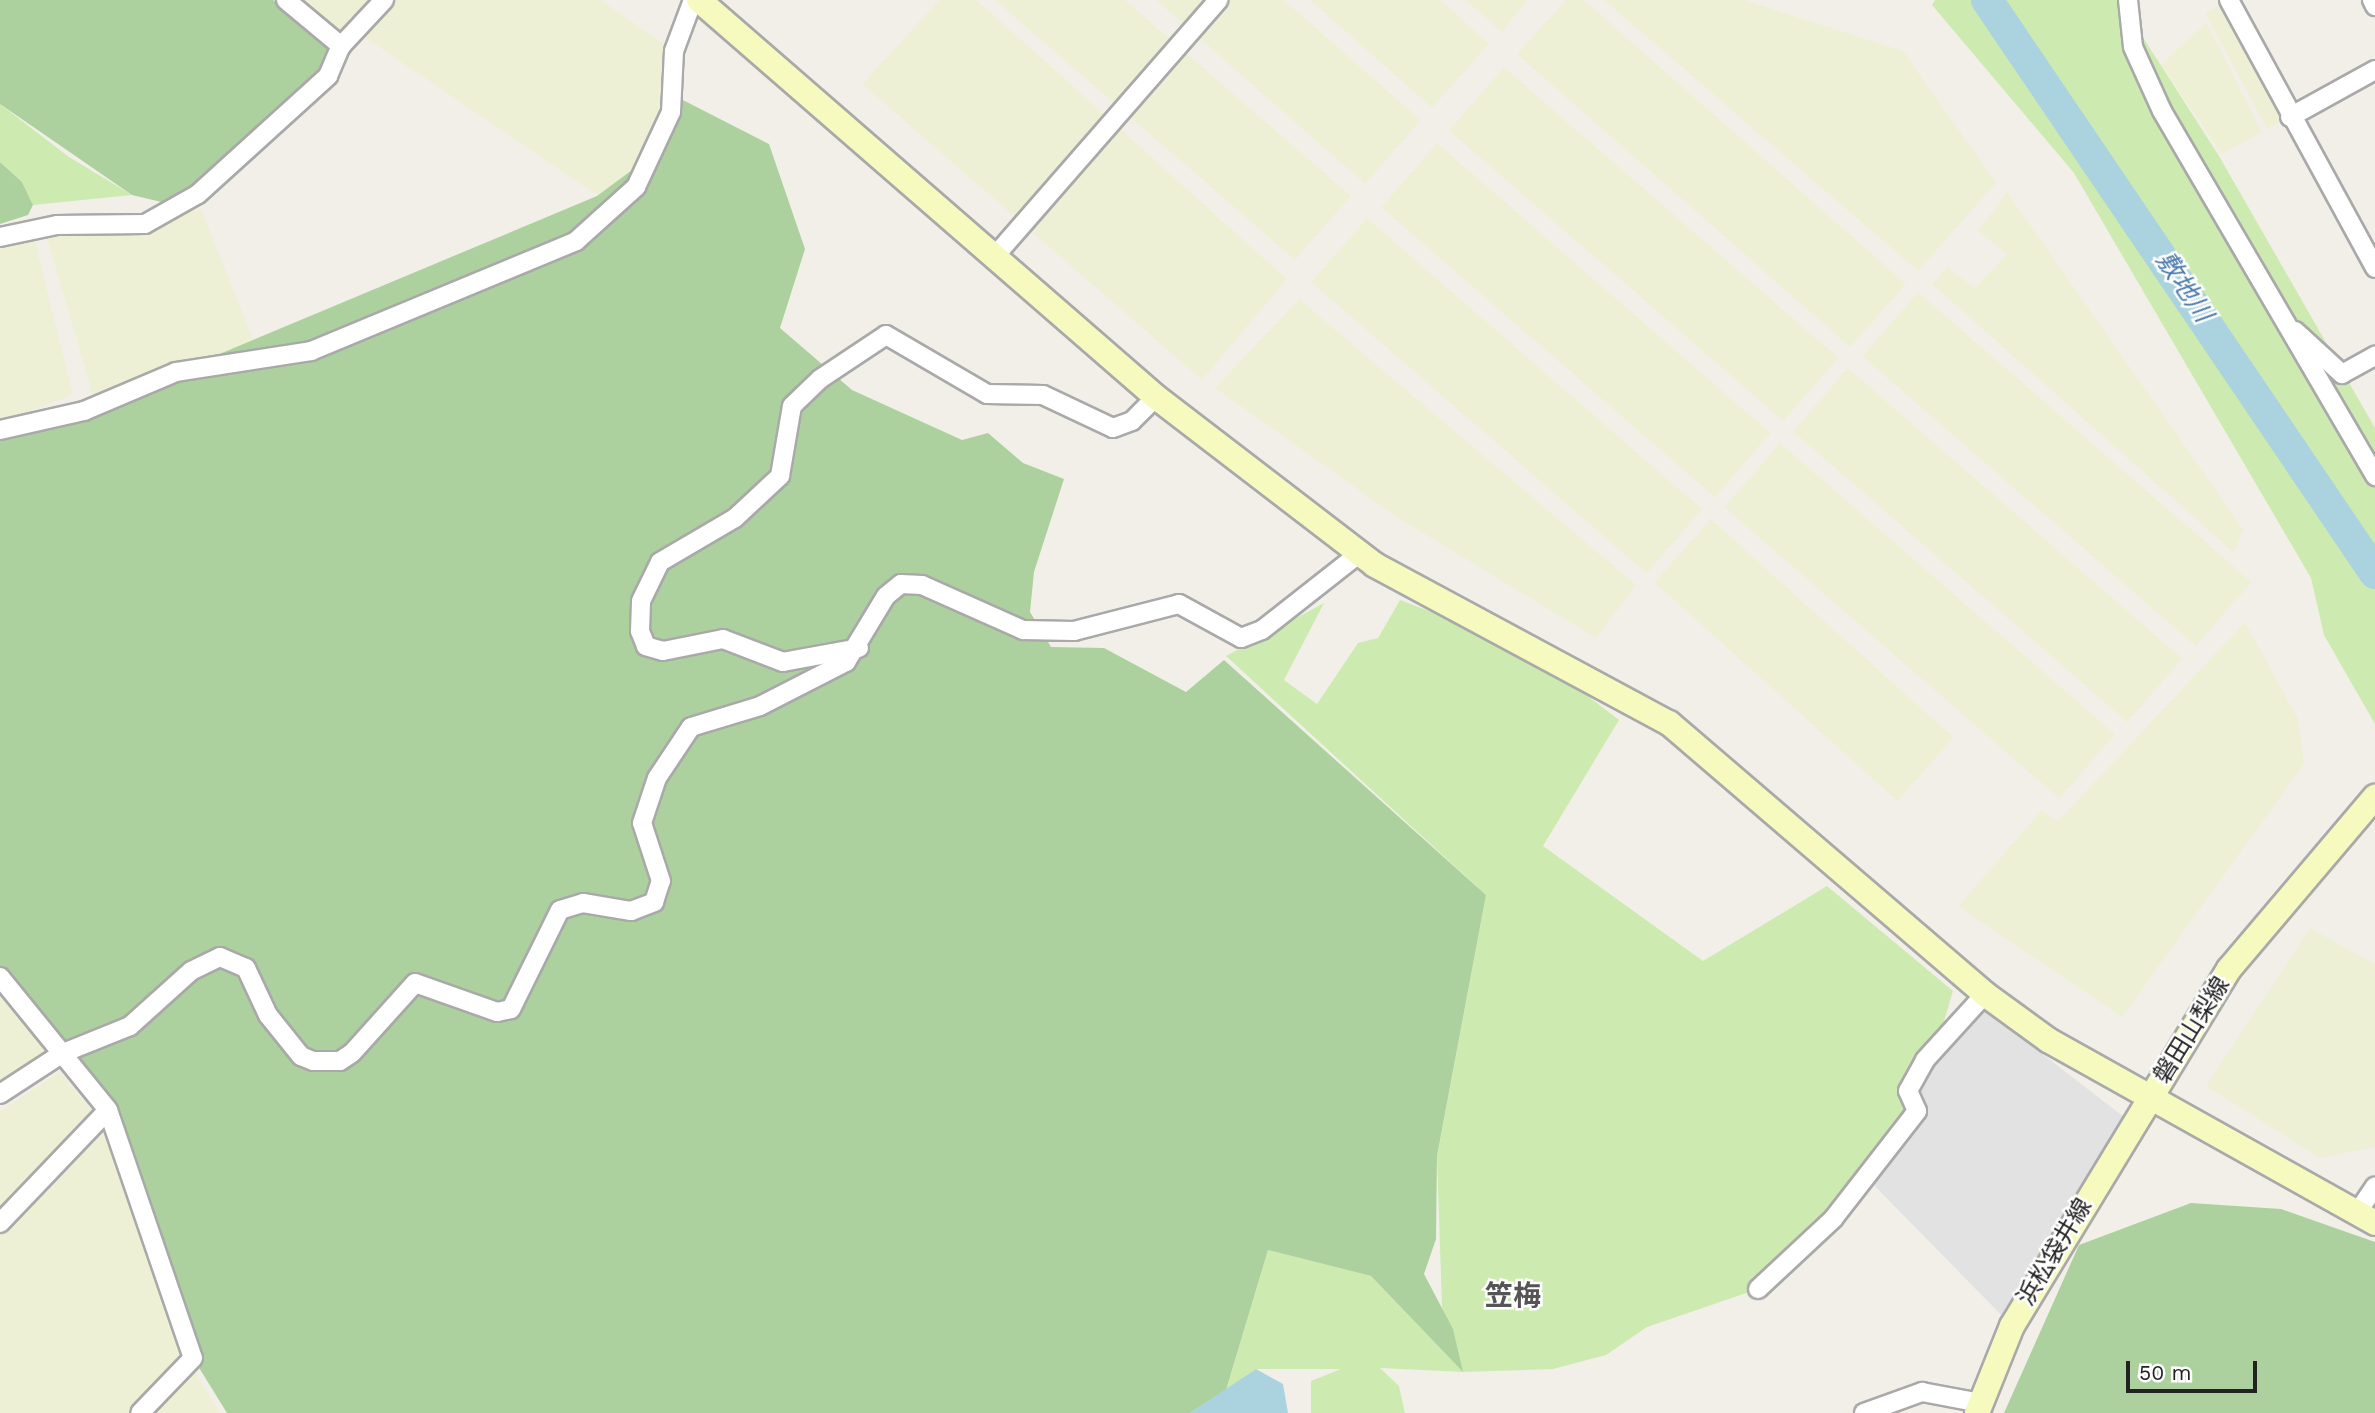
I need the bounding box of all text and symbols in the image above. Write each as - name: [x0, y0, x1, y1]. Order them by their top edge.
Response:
- water label: 敷地川: [2149, 246, 2219, 328]
- street label: 磐田山梨線: [2148, 971, 2236, 1089]
- street label: 浜松袋井線: [2012, 1193, 2098, 1311]
- district label: 笠梅: [1485, 1279, 1541, 1313]
- scale bar: [2130, 1346, 2261, 1390]
- text: 50 m: [2139, 1360, 2191, 1385]

